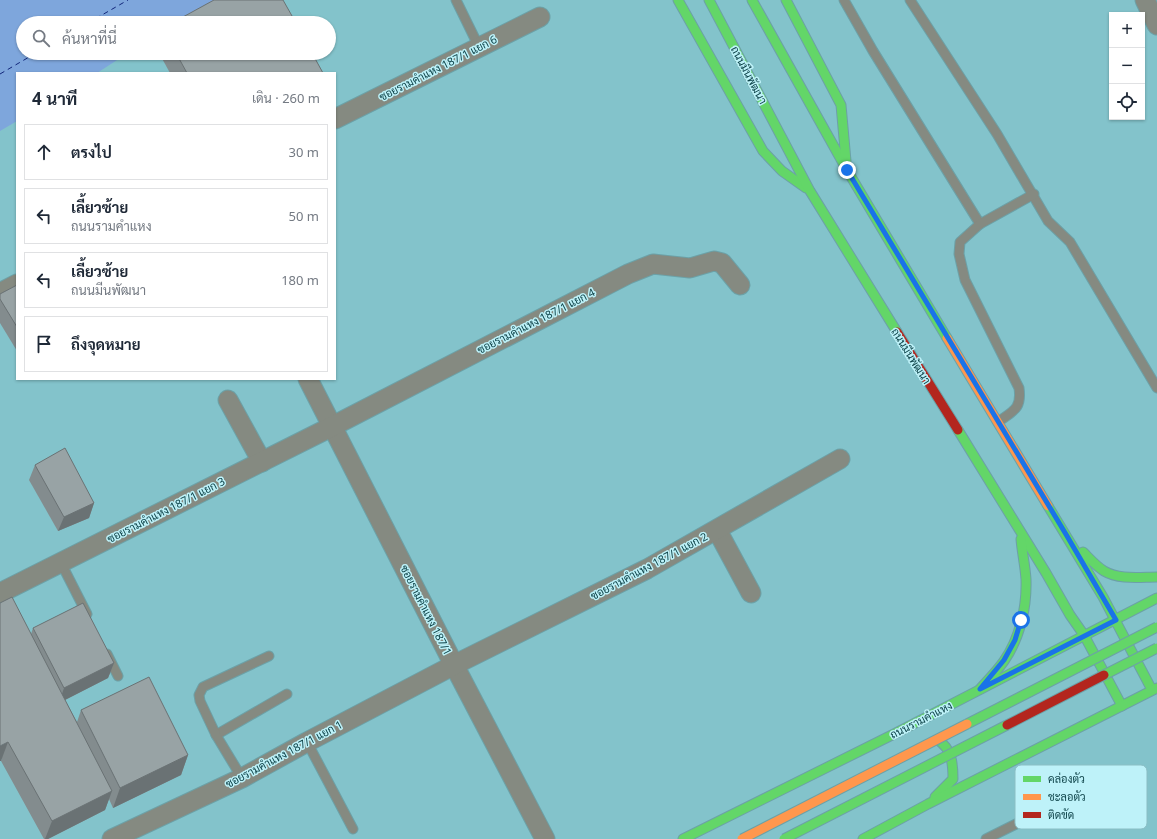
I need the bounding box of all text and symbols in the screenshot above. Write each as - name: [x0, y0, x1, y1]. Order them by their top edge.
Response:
- map controls: [1109, 12, 1145, 120]
- button: +: [1109, 12, 1145, 48]
- search box: [16, 16, 336, 60]
- icon: search: [30, 27, 52, 49]
- text: ค้นหาที่นี่: [62, 28, 117, 48]
- street label: ซอยรามคำแหง 187/1 แยก 6: [376, 31, 499, 104]
- street label: ถนนมีนพัฒนา: [728, 43, 771, 106]
- button: −: [1109, 48, 1145, 84]
- button: locate: [1109, 84, 1145, 120]
- text: 4 นาที: [32, 87, 77, 110]
- text: เดิน · 260 m: [252, 89, 320, 107]
- icon: ahead: [33, 141, 55, 163]
- text: ตรงไป: [71, 142, 112, 162]
- text: 30 m: [289, 143, 319, 161]
- route end: [838, 161, 856, 179]
- text: เลี้ยวซ้าย: [71, 197, 128, 217]
- icon: left: [33, 205, 55, 227]
- text: 50 m: [289, 207, 319, 225]
- text: ถนนรามคำแหง: [71, 217, 152, 235]
- text: เลี้ยวซ้าย: [71, 261, 128, 281]
- icon: left: [33, 269, 55, 291]
- text: 180 m: [281, 271, 319, 289]
- text: ถนนมีนพัฒนา: [71, 281, 146, 299]
- street label: ซอยรามคำแหง 187/1 แยก 4: [474, 284, 598, 357]
- street label: ถนนมีนพัฒนา: [888, 325, 935, 387]
- icon: arrive: [33, 333, 55, 355]
- text: ถึงจุดหมาย: [71, 334, 141, 354]
- street label: ซอยรามคำแหง 187/1 แยก 3: [104, 473, 227, 546]
- street label: ซอยรามคำแหง 187/1 แยก 2: [588, 528, 710, 603]
- street label: ซอยรามคำแหง 187/1: [397, 562, 456, 657]
- route start: [1012, 611, 1030, 629]
- street label: ถนนรามคำแหง: [887, 697, 955, 742]
- street label: ซอยรามคำแหง 187/1 แยก 1: [223, 716, 345, 791]
- legend: [1015, 765, 1147, 829]
- text: คล่องตัว: [1048, 771, 1085, 786]
- text: ชะลอตัว: [1048, 789, 1086, 804]
- text: ติดขัด: [1048, 807, 1074, 822]

